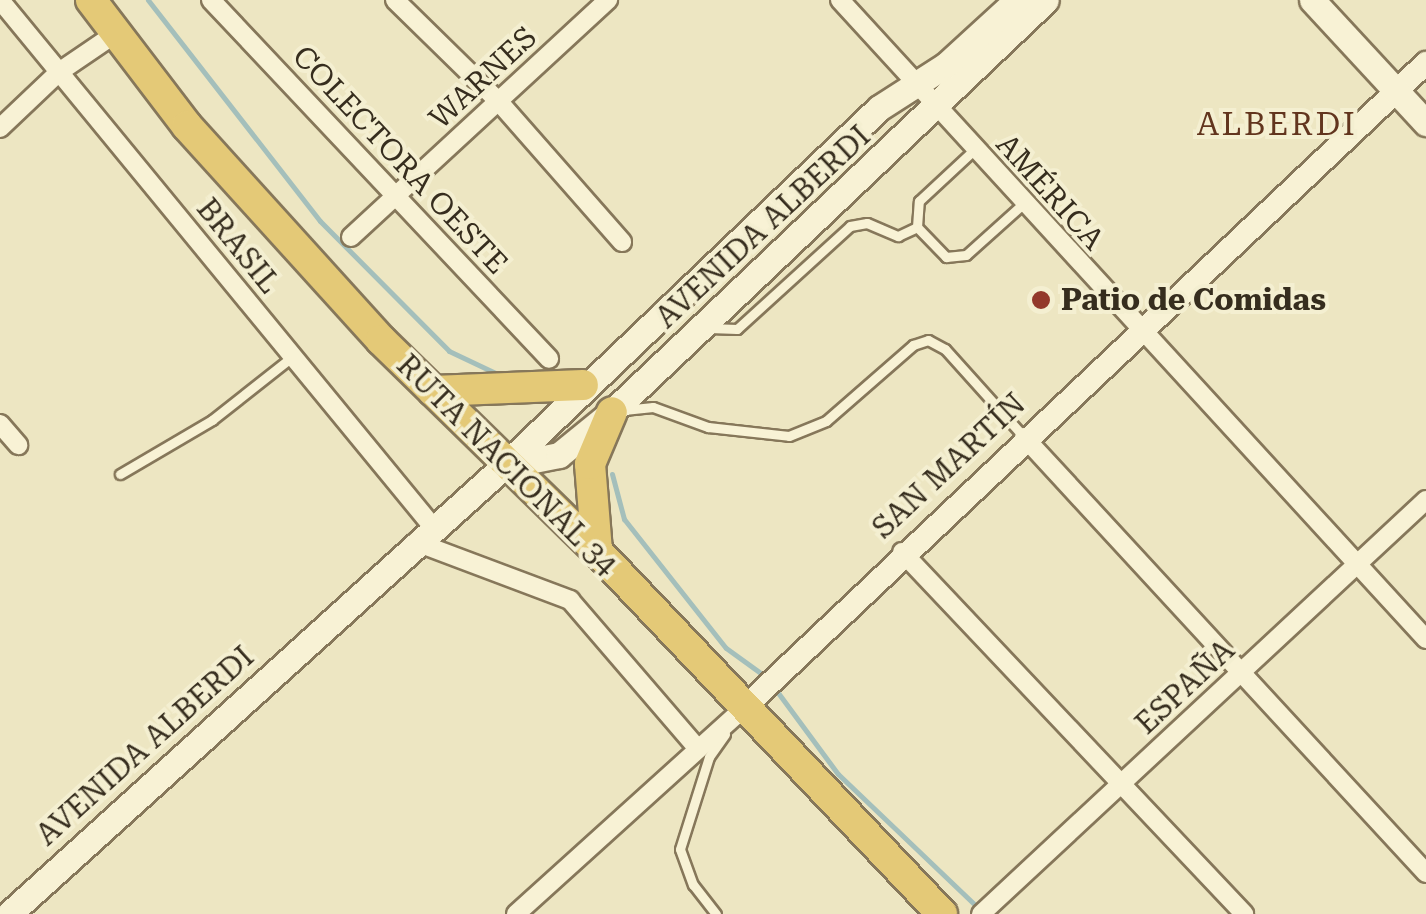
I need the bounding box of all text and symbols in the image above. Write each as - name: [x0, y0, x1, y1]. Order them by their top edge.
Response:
- street label: WARNES: [422, 19, 544, 137]
- street label: COLECTORA OESTE: [285, 39, 515, 281]
- district label: ALBERDI: [1197, 105, 1357, 143]
- street label: AVENIDA ALBERDI: [648, 118, 878, 336]
- street label: AMÉRICA: [989, 127, 1111, 257]
- street label: BRASIL: [189, 191, 287, 301]
- place label: Patio de Comidas: [1061, 282, 1326, 318]
- marker: Patio de Comidas: [1030, 289, 1052, 311]
- street label: RUTA NACIONAL 34: [389, 347, 625, 583]
- street label: SAN MARTÍN: [865, 386, 1033, 546]
- street label: ESPAÑA: [1128, 632, 1242, 742]
- street label: AVENIDA ALBERDI: [29, 639, 261, 853]

